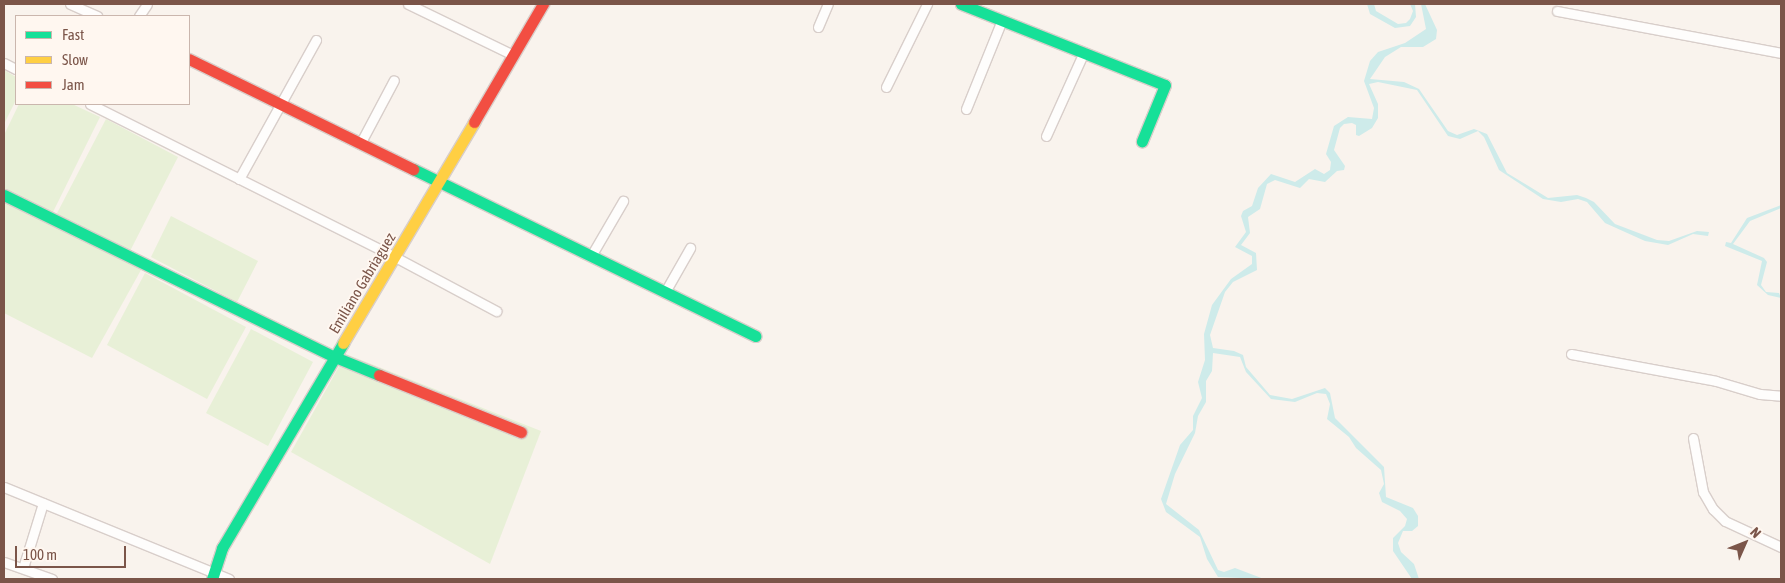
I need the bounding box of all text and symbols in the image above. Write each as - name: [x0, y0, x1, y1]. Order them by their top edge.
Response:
- legend: [15, 15, 190, 105]
- text: Fast: [62, 26, 84, 43]
- text: Slow: [62, 51, 88, 68]
- text: Jam: [62, 76, 85, 93]
- street label: Emiliano Gabriaguez: [325, 229, 399, 337]
- north arrow: [1720, 518, 1770, 568]
- text: N: [1747, 524, 1764, 541]
- scale bar: [18, 536, 129, 568]
- text: 100 m: [23, 546, 57, 563]

